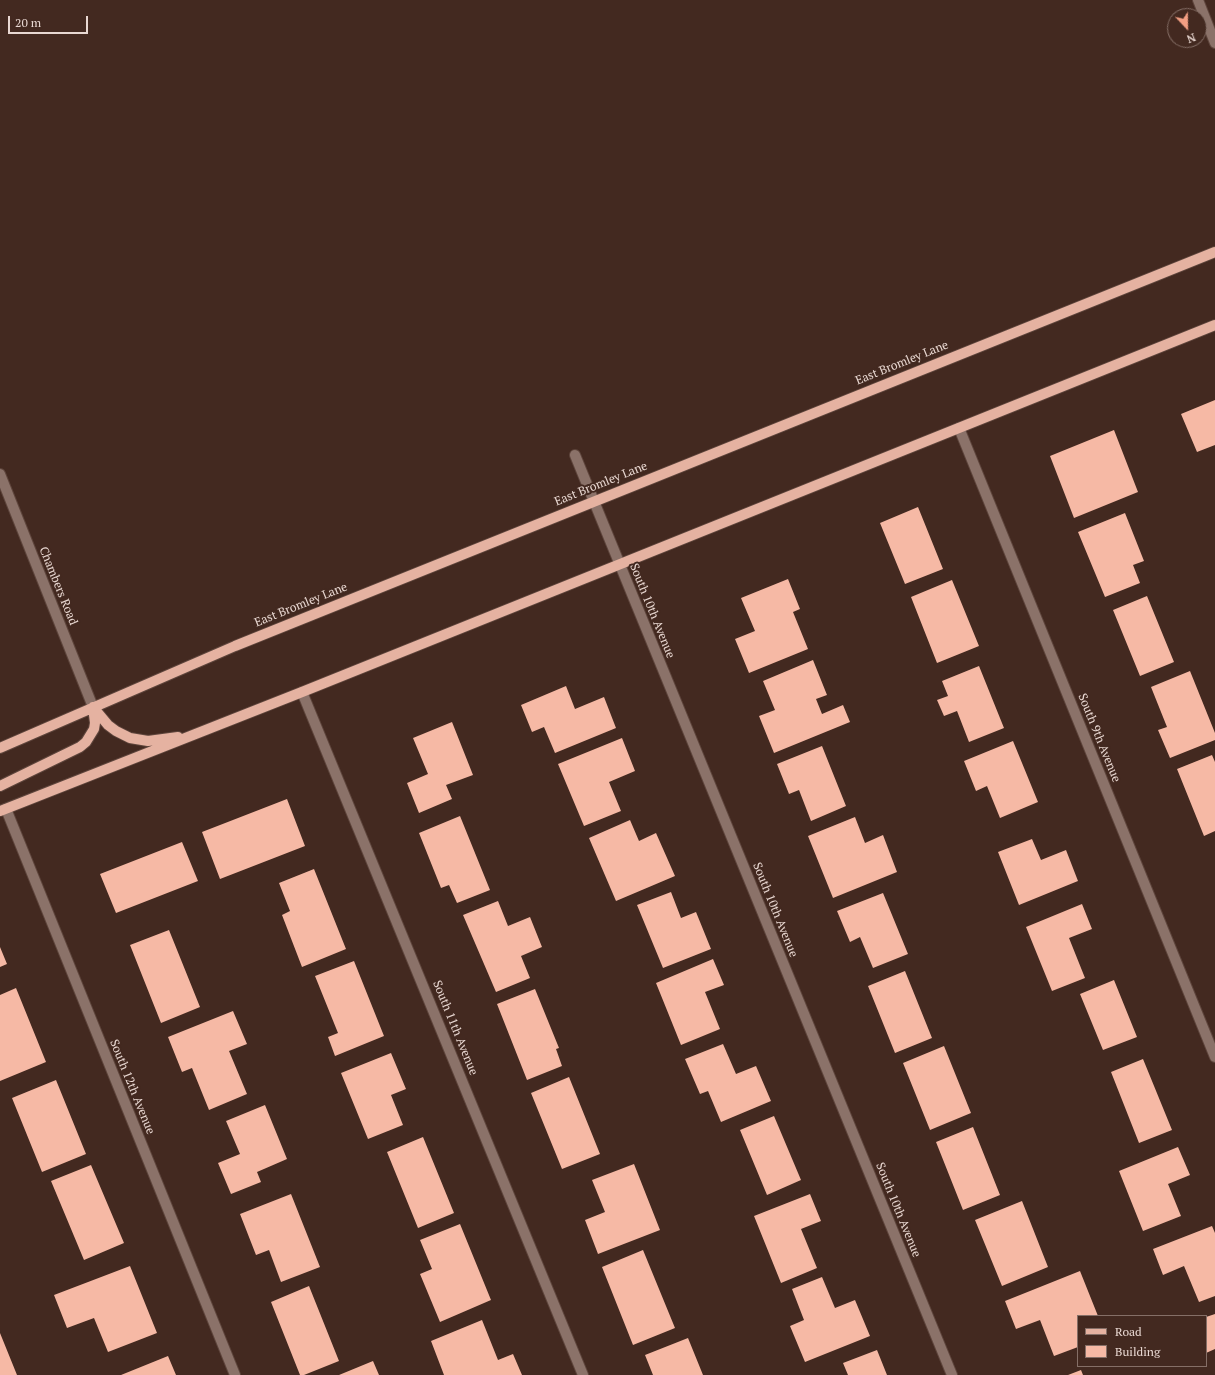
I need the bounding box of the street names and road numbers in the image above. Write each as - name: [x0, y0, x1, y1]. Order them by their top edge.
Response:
- street label: East Bromley Lane: [853, 338, 951, 388]
- street label: East Bromley Lane: [552, 459, 650, 509]
- street label: Chambers Road: [36, 545, 80, 627]
- street label: South 10th Avenue: [626, 562, 678, 660]
- street label: East Bromley Lane: [252, 580, 350, 630]
- street label: South 9th Avenue: [1075, 692, 1123, 784]
- street label: South 10th Avenue: [749, 861, 801, 959]
- street label: South 11th Avenue: [429, 979, 481, 1077]
- street label: South 12th Avenue: [106, 1038, 158, 1136]
- street label: South 10th Avenue: [872, 1161, 924, 1259]

